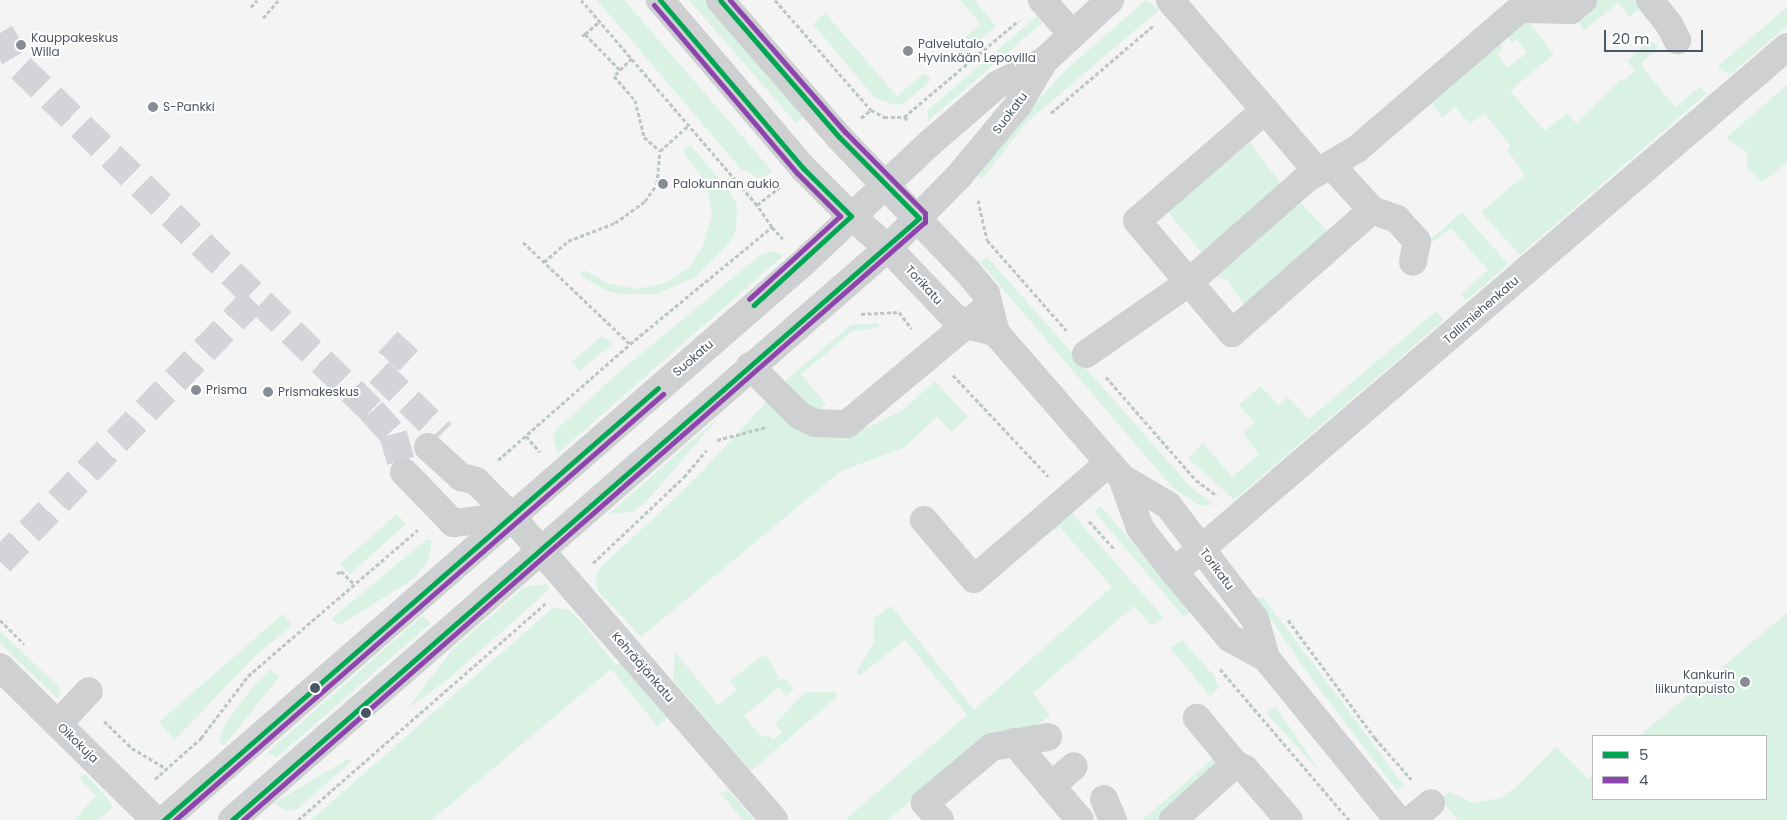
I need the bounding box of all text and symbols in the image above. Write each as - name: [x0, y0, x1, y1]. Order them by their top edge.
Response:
- scale bar: [1607, 20, 1706, 52]
- text: 20 m: [1612, 28, 1650, 49]
- place label: Kauppakeskus Willa: [31, 31, 118, 59]
- place label: Palvelutalo Hyvinkään Lepovilla: [918, 37, 1036, 65]
- marker: Kauppakeskus Willa: [15, 39, 27, 51]
- marker: Palvelutalo Hyvinkään Lepovilla: [902, 45, 914, 57]
- street label: Suokatu: [990, 89, 1030, 137]
- place label: S-Pankki: [163, 100, 215, 114]
- marker: S-Pankki: [147, 101, 159, 113]
- place label: Palokunnan aukio: [673, 177, 780, 191]
- marker: Palokunnan aukio: [657, 178, 669, 190]
- street label: Torikatu: [902, 263, 946, 307]
- street label: Tallimiehenkatu: [1440, 273, 1522, 347]
- street label: Suokatu: [670, 337, 716, 379]
- place label: Prisma: [206, 383, 247, 397]
- marker: Prisma: [190, 384, 202, 396]
- place label: Prismakeskus: [278, 385, 359, 399]
- marker: Prismakeskus: [262, 386, 274, 398]
- street label: Torikatu: [1197, 546, 1237, 592]
- street label: Kehrääjänkatu: [609, 629, 677, 705]
- place label: Kankurin liikuntapuisto: [1655, 668, 1735, 696]
- marker: Kankurin liikuntapuisto: [1739, 676, 1751, 688]
- unlabelled marker: [310, 683, 320, 693]
- unlabelled marker: [361, 708, 371, 718]
- street label: Oikokuja: [55, 720, 101, 766]
- legend: [1592, 735, 1767, 800]
- text: 5: [1639, 744, 1648, 765]
- text: 4: [1639, 769, 1648, 790]

